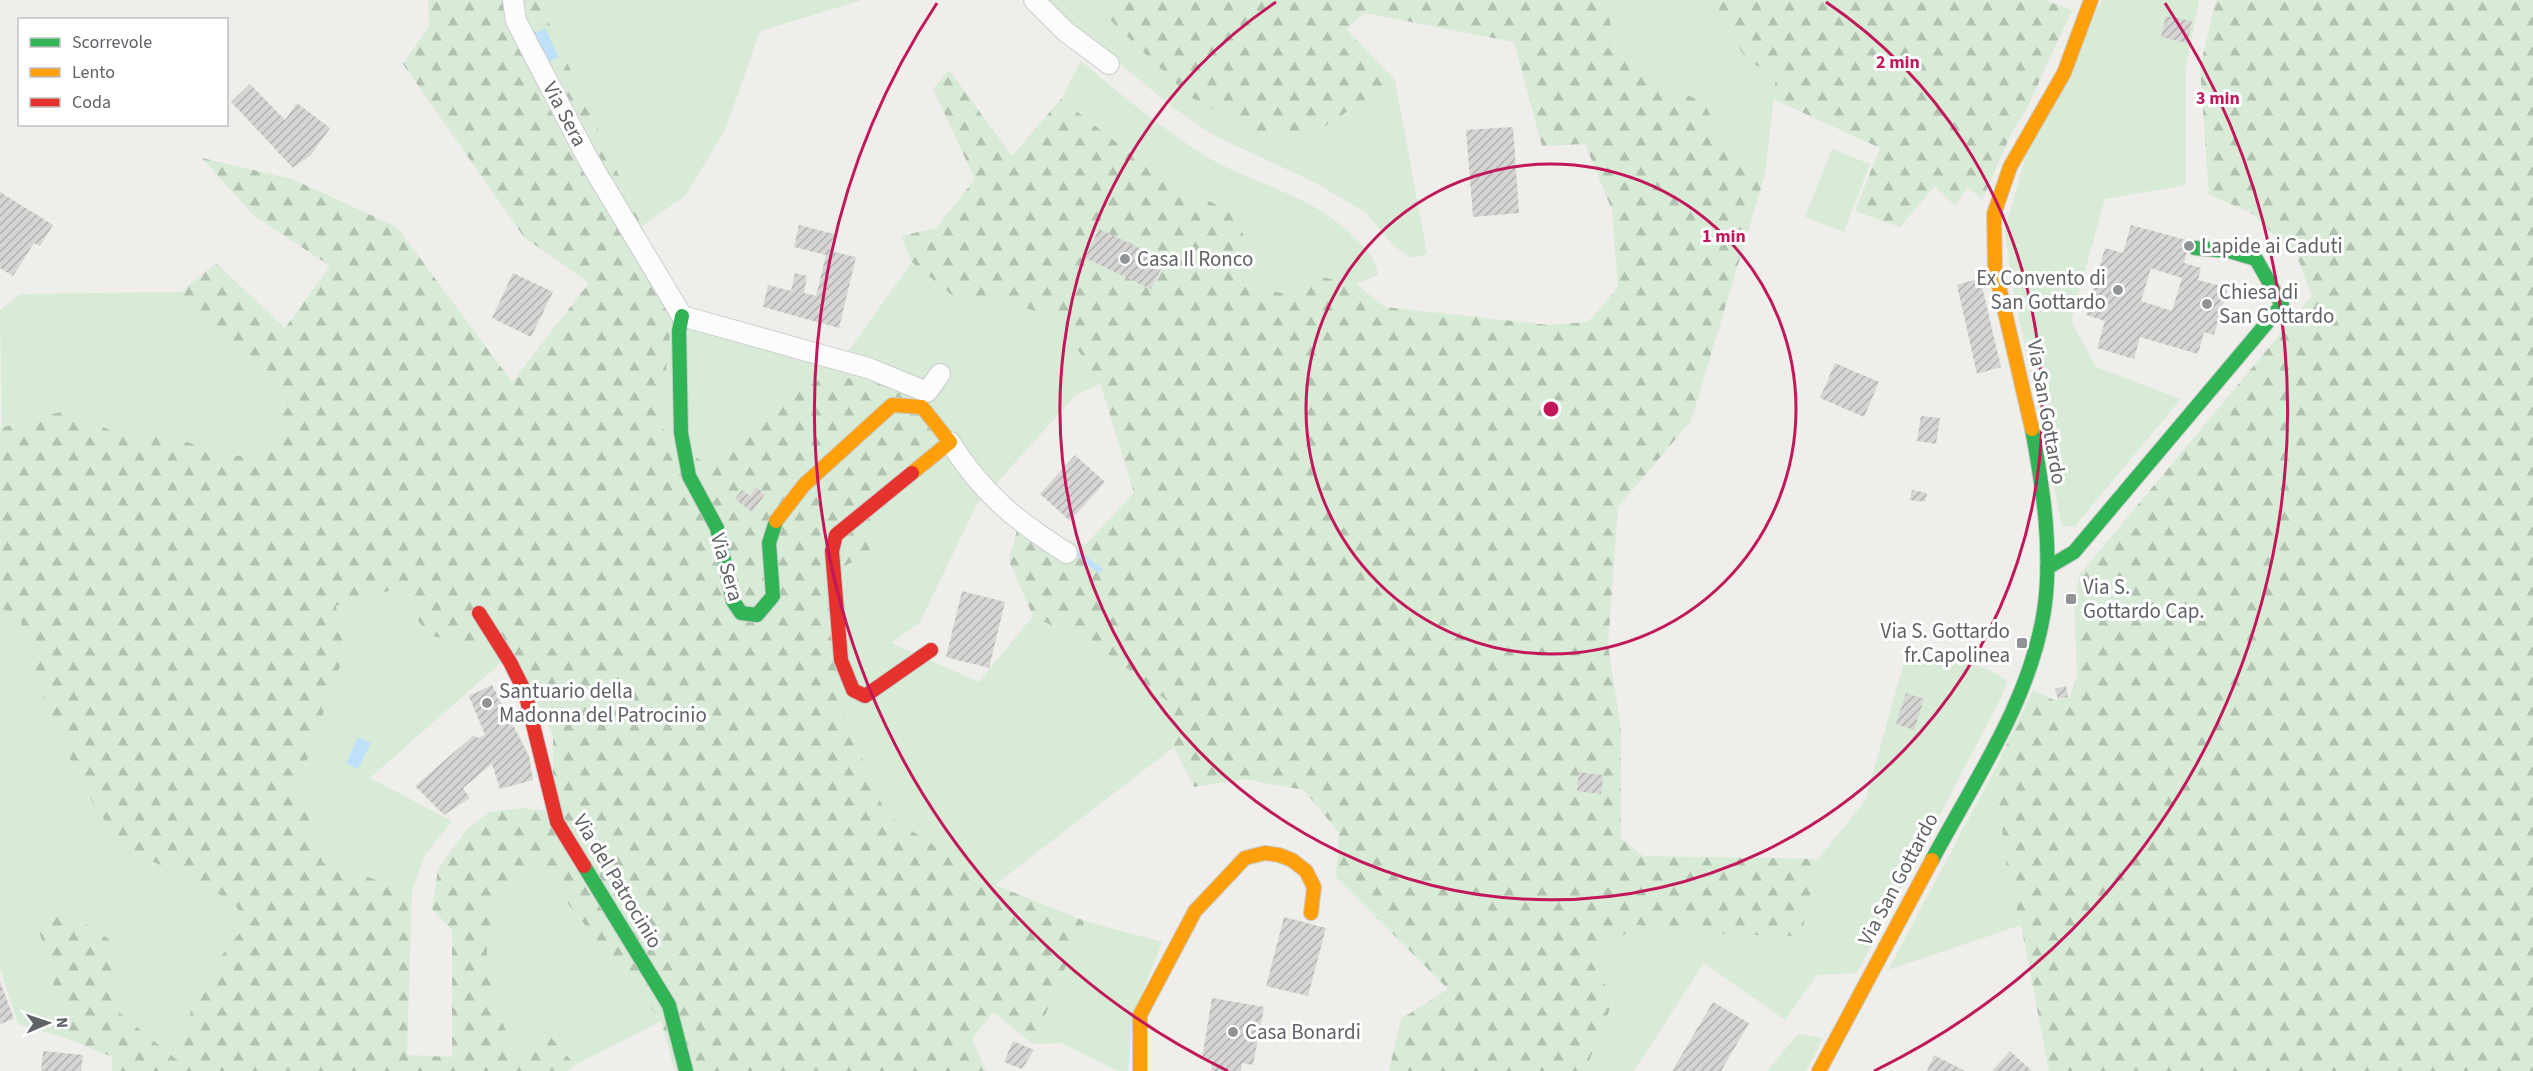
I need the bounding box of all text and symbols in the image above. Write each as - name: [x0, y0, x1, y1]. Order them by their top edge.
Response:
- legend: [18, 18, 228, 126]
- text: Scorrevole: [72, 30, 152, 55]
- text: 2 min: [1876, 50, 1920, 75]
- text: Lento: [72, 60, 115, 85]
- street label: Via Sera: [535, 76, 595, 152]
- text: 3 min: [2196, 86, 2240, 111]
- text: Coda: [72, 90, 111, 115]
- text: 1 min: [1702, 224, 1746, 249]
- place label: Lapide ai Caduti: [2201, 231, 2343, 261]
- marker: Lapide ai Caduti: [2182, 239, 2196, 253]
- place label: Casa Il Ronco: [1137, 244, 1253, 274]
- marker: Casa Il Ronco: [1118, 252, 1132, 266]
- place label: Ex Convento di San Gottardo: [1976, 263, 2106, 317]
- place label: Chiesa di San Gottardo: [2219, 277, 2335, 331]
- marker: Ex Convento di San Gottardo: [2111, 283, 2125, 297]
- marker: Chiesa di San Gottardo: [2200, 297, 2214, 311]
- street label: Via San Gottardo: [2020, 337, 2074, 487]
- centre of rings: [1541, 399, 1561, 419]
- street label: Via Sera: [703, 529, 751, 605]
- place label: Via S. Gottardo Cap.: [2083, 572, 2204, 626]
- marker: Via S. Gottardo Cap.: [2064, 592, 2078, 606]
- place label: Via S. Gottardo fr.Capolinea: [1881, 616, 2010, 670]
- marker: Via S. Gottardo fr.Capolinea: [2015, 636, 2029, 650]
- place label: Santuario della Madonna del Patrocinio: [499, 676, 707, 730]
- marker: Santuario della Madonna del Patrocinio: [480, 696, 494, 710]
- street label: Via San Gottardo: [1850, 807, 1946, 951]
- street label: Via del Patrocinio: [566, 808, 670, 954]
- north arrow: [18, 993, 78, 1053]
- text: N: [51, 1017, 73, 1028]
- place label: Casa Bonardi: [1245, 1017, 1361, 1047]
- marker: Casa Bonardi: [1226, 1025, 1240, 1039]

